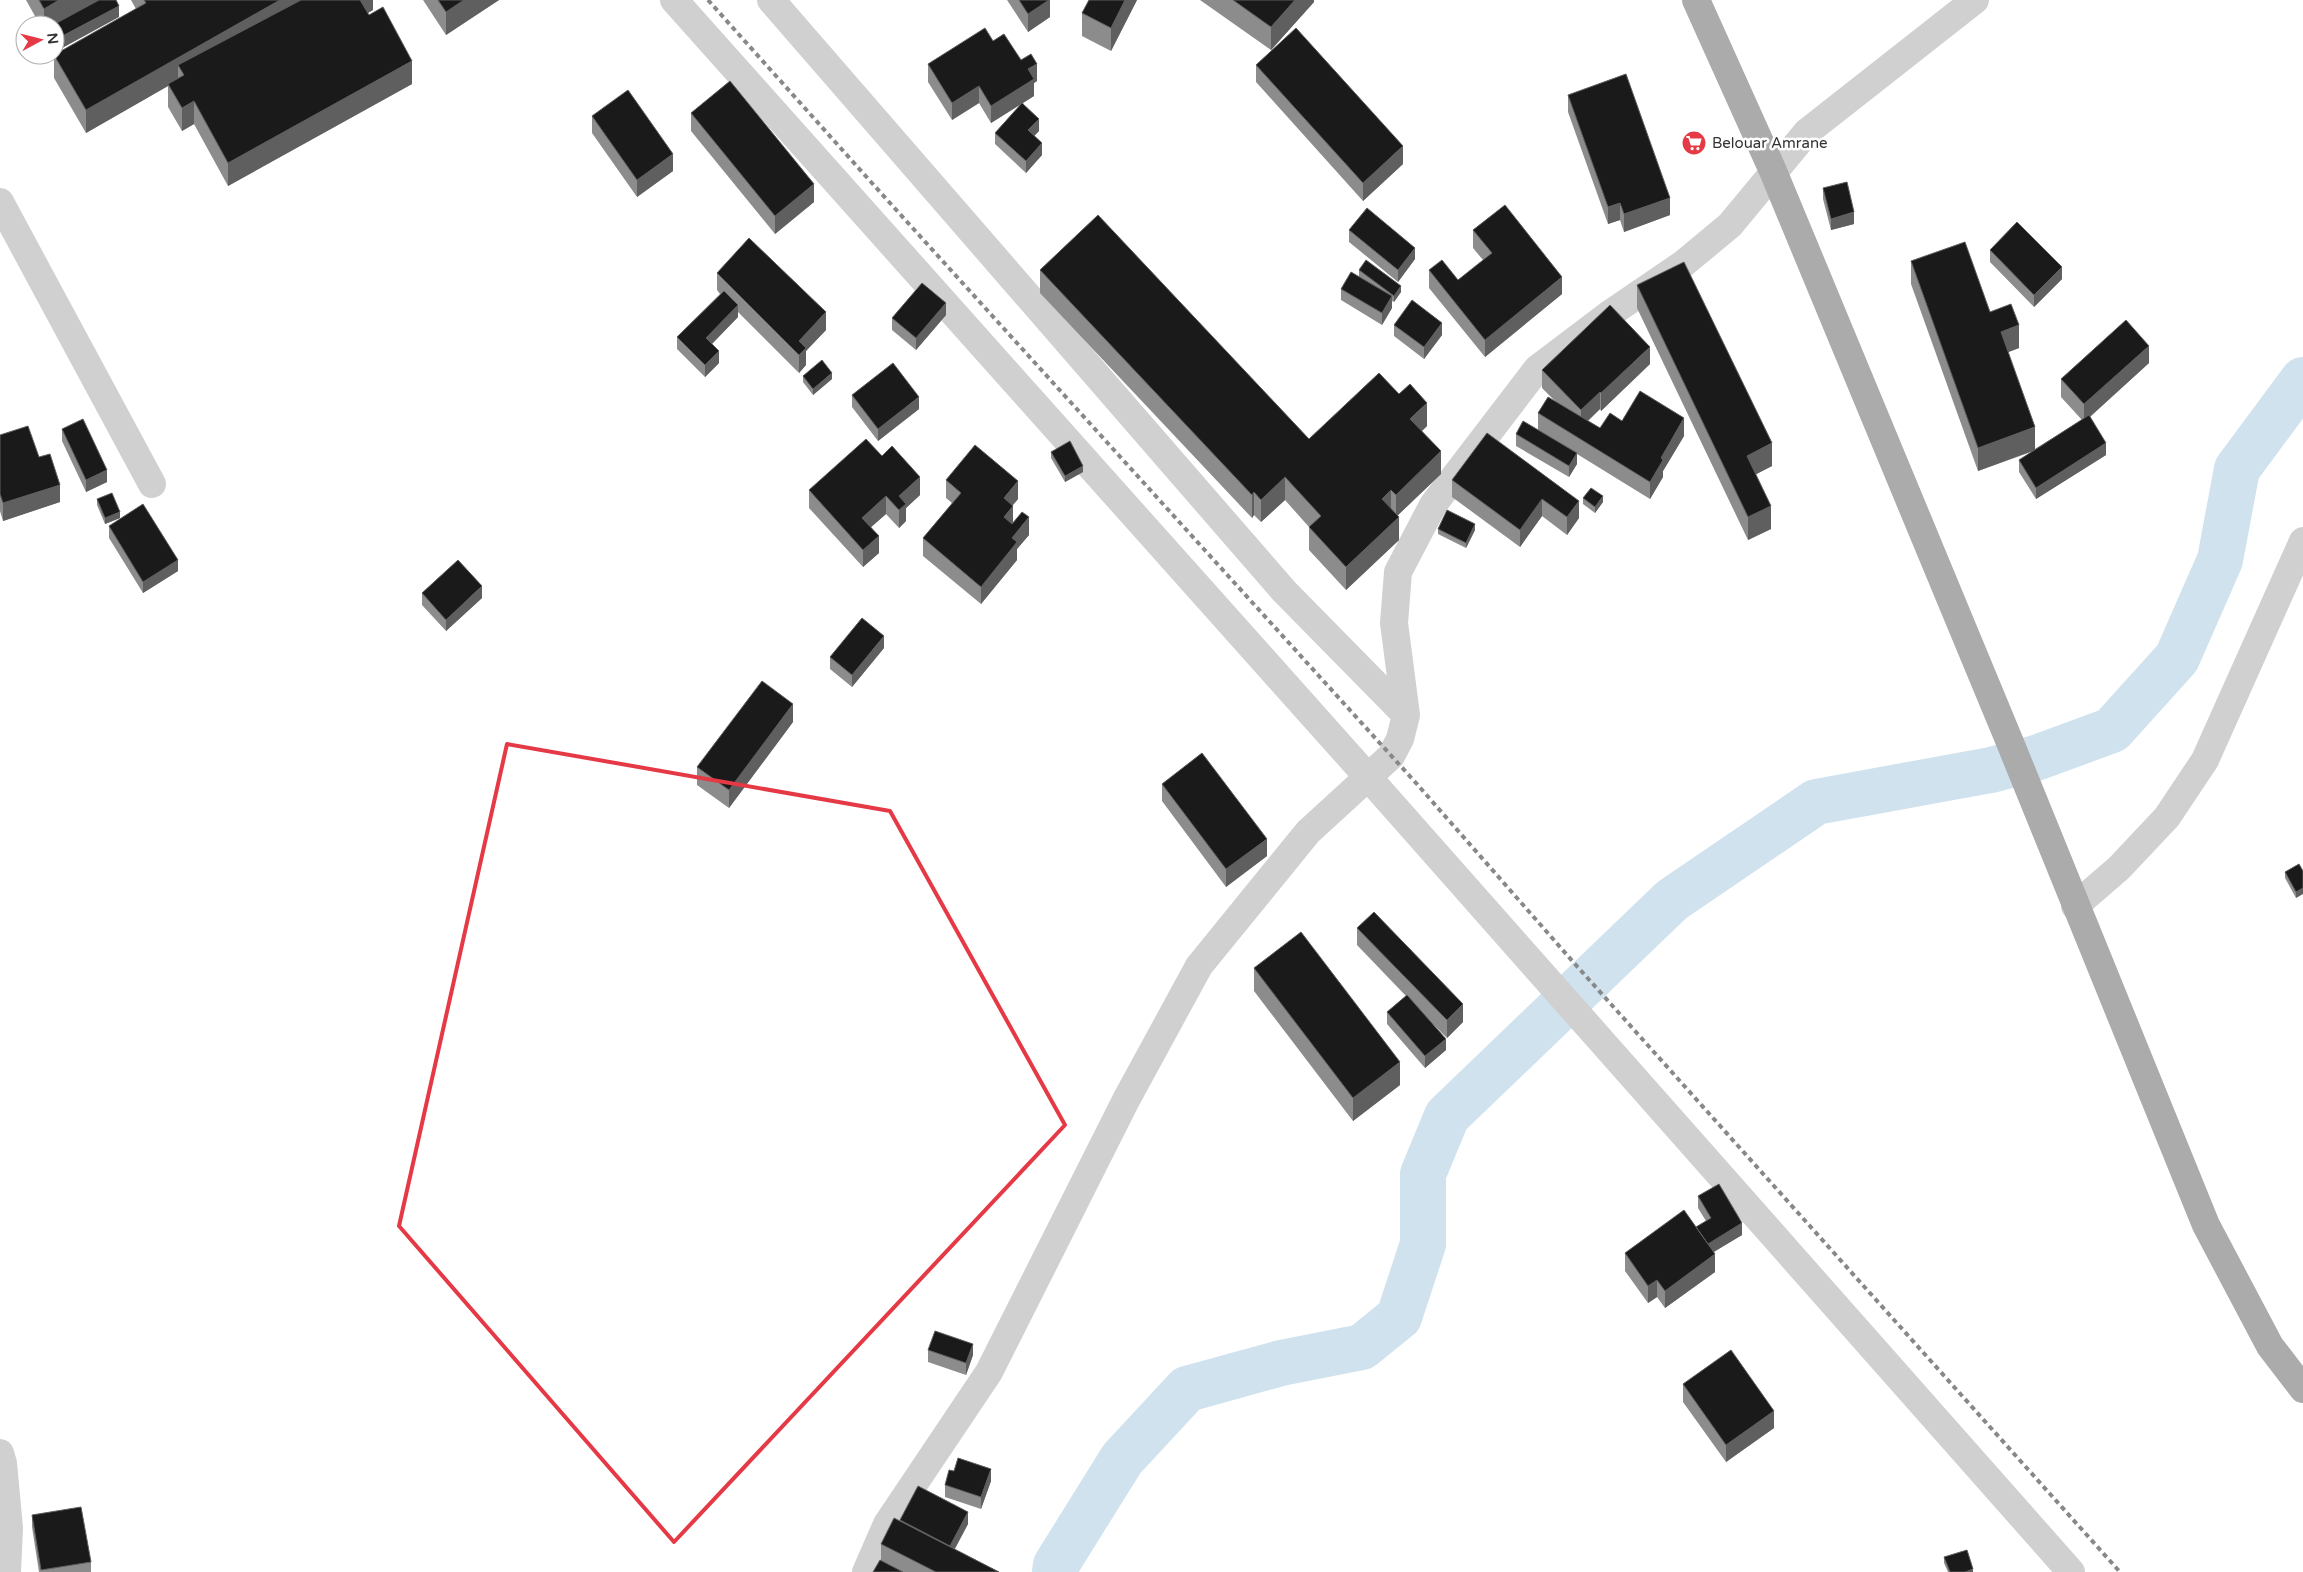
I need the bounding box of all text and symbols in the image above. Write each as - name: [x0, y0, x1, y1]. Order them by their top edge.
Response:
- north arrow: [15, 15, 65, 65]
- text: N: [43, 32, 62, 45]
- supermarket icon: Belouar Amrane: [1681, 130, 1707, 156]
- place label: Belouar Amrane: [1712, 134, 1828, 152]

